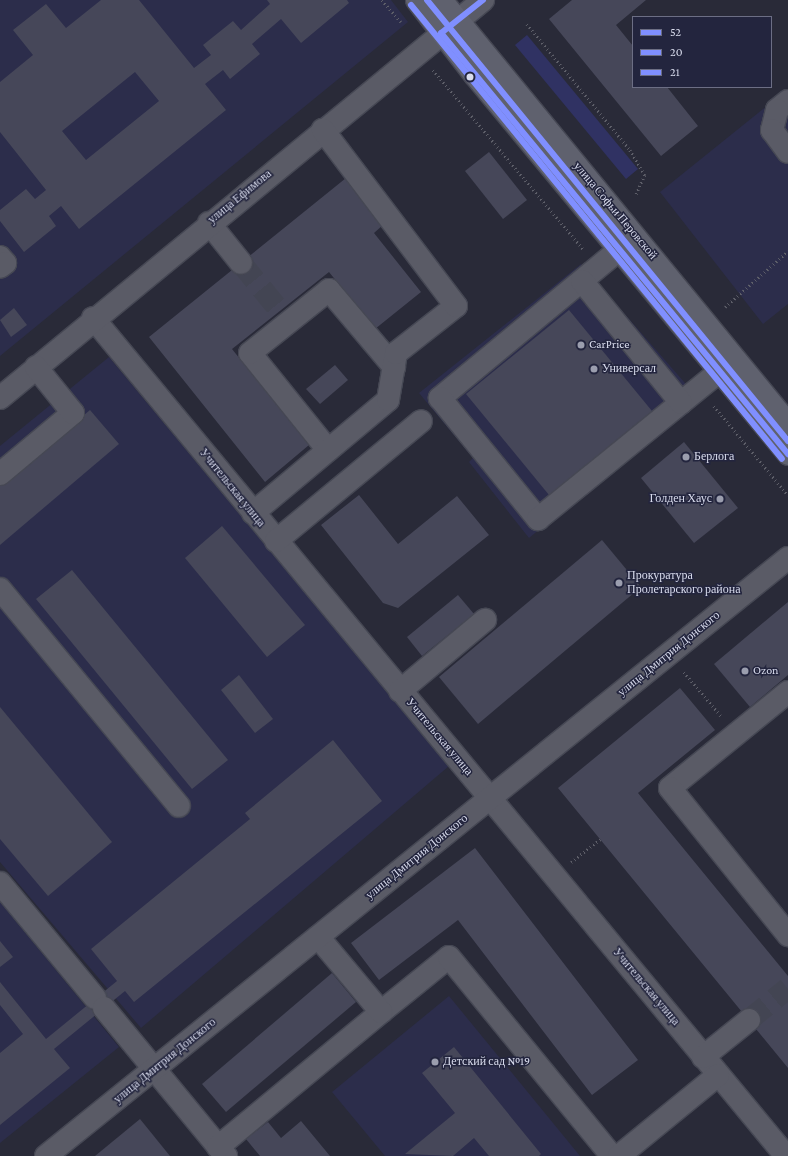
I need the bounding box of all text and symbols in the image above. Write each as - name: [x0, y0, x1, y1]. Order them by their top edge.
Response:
- legend: [632, 16, 772, 88]
- text: 52: [670, 25, 681, 39]
- text: 20: [670, 45, 683, 59]
- text: 21: [670, 65, 680, 79]
- unlabelled marker: [465, 72, 475, 82]
- street label: улица Софьи Перовской: [570, 160, 660, 262]
- street label: улица Ефимова: [205, 167, 275, 227]
- place label: CarPrice: [589, 338, 629, 352]
- marker: CarPrice: [576, 340, 586, 350]
- place label: Универсал: [602, 362, 656, 376]
- marker: Универсал: [589, 364, 599, 374]
- street label: Учительская улица: [196, 446, 268, 530]
- place label: Берлога: [694, 450, 734, 464]
- marker: Берлога: [681, 452, 691, 462]
- place label: Голден Хаус: [649, 492, 712, 506]
- marker: Голден Хаус: [715, 494, 725, 504]
- place label: Прокуратура Пролетарского района: [627, 569, 740, 597]
- marker: Прокуратура Пролетарского района: [614, 578, 624, 588]
- street label: улица Дмитрия Донского: [615, 608, 723, 700]
- place label: Ozon: [753, 664, 779, 678]
- marker: Ozon: [740, 666, 750, 676]
- street label: Учительская улица: [402, 695, 476, 779]
- street label: улица Дмитрия Донского: [363, 811, 471, 903]
- street label: Учительская улица: [609, 945, 683, 1029]
- street label: улица Дмитрия Донского: [111, 1015, 219, 1107]
- place label: Детский сад №19: [443, 1055, 530, 1069]
- marker: Детский сад №19: [430, 1057, 440, 1067]

